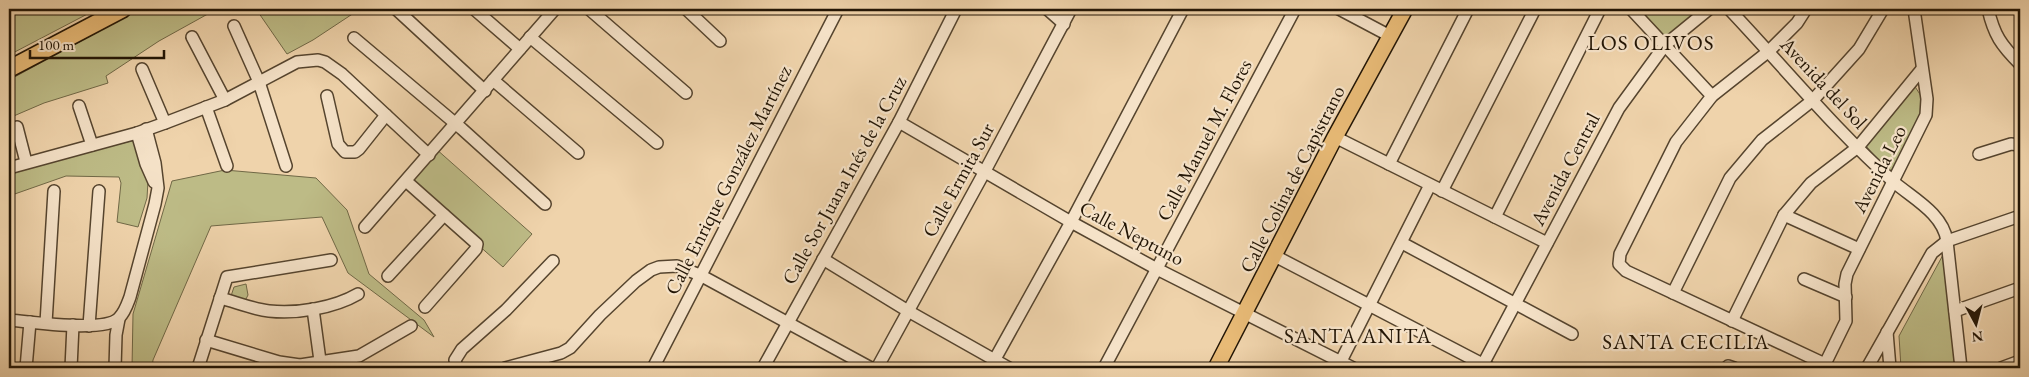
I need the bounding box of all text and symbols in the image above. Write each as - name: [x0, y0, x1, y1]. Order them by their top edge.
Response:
- scale bar: [30, 28, 164, 60]
- district label: LOS OLIVOS: [1588, 29, 1714, 56]
- street label: Avenida del Sol: [1774, 31, 1873, 135]
- text: 100 m: [38, 35, 75, 54]
- street label: Calle Manuel M. Flores: [1150, 55, 1258, 225]
- street label: Calle Enrique González Martínez: [659, 61, 797, 299]
- street label: Calle Sor Juana Inés de la Cruz: [776, 71, 912, 289]
- street label: Calle Colina de Capistrano: [1233, 81, 1351, 277]
- street label: Avenida Central: [1524, 108, 1606, 231]
- street label: Calle Ermita Sur: [916, 118, 1000, 242]
- street label: Avenida Leo: [1845, 121, 1912, 218]
- street label: Calle Neptuno: [1075, 195, 1189, 271]
- north arrow: [1952, 300, 2002, 350]
- district label: SANTA ANITA: [1284, 322, 1432, 349]
- text: N: [1970, 327, 1984, 347]
- district label: SANTA CECILIA: [1602, 328, 1770, 355]

